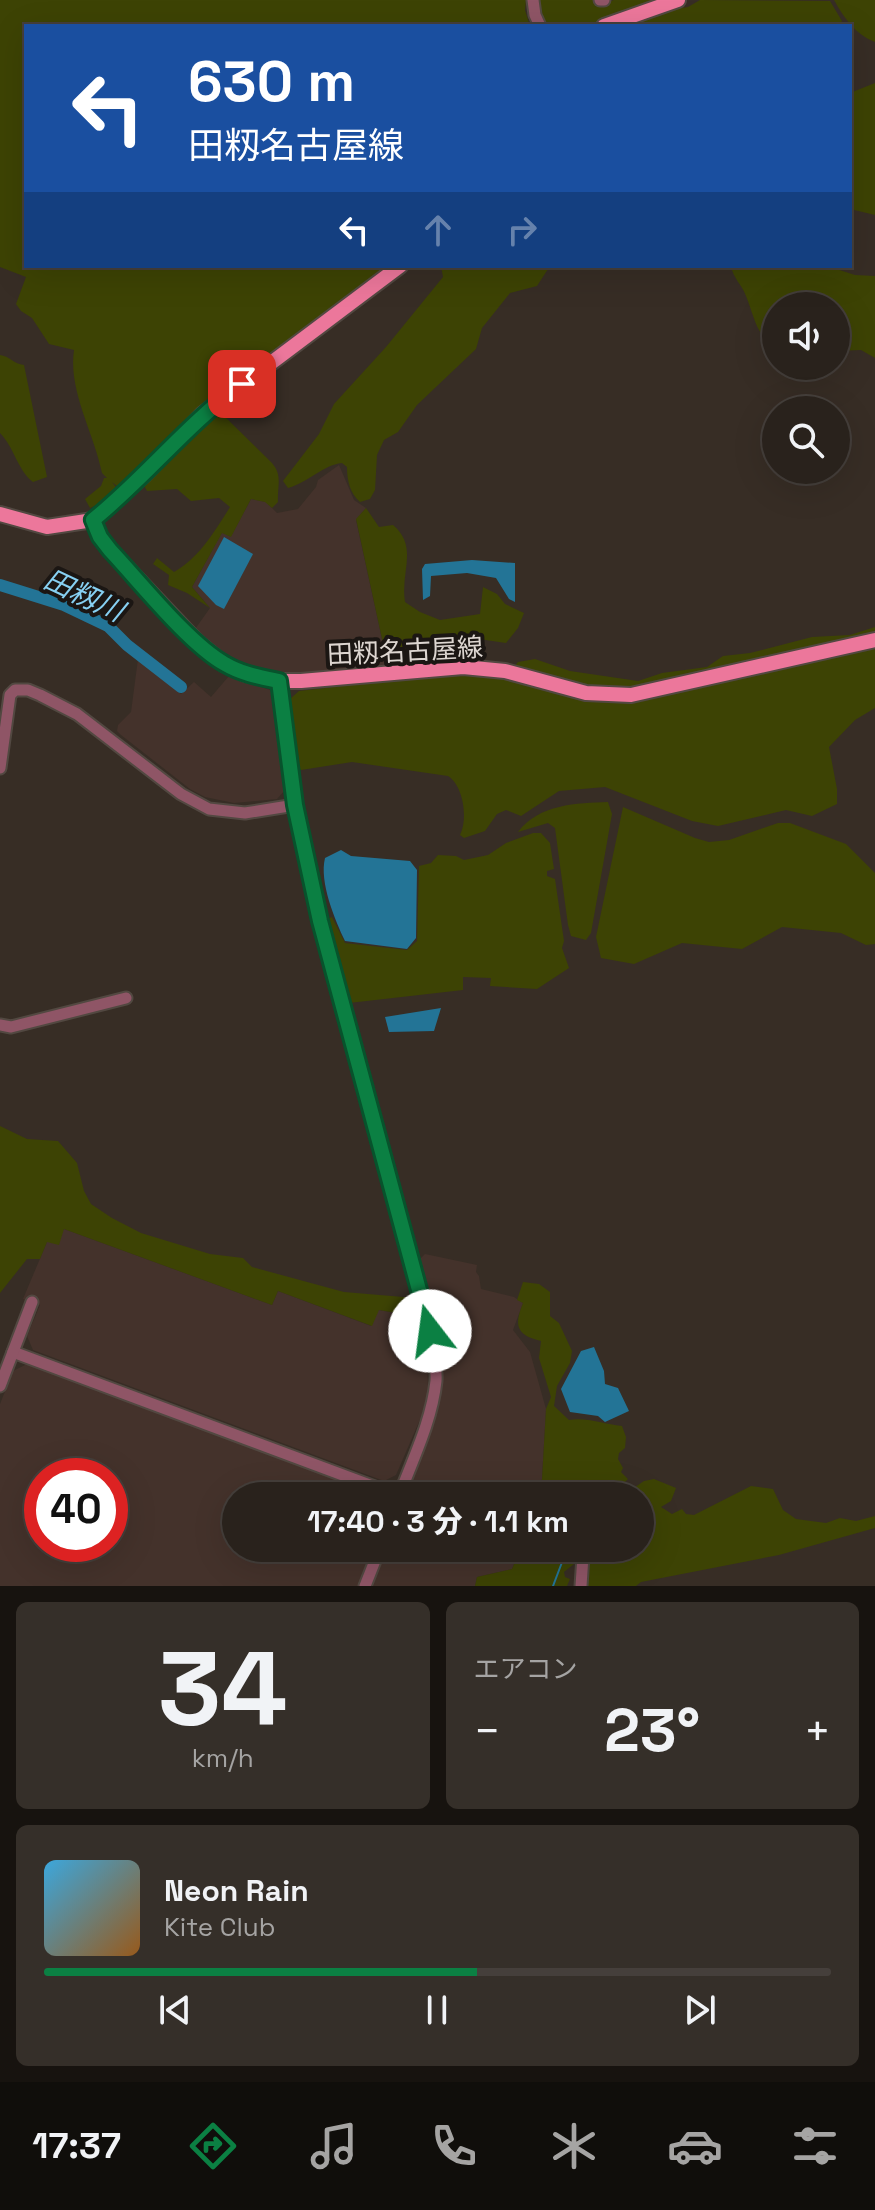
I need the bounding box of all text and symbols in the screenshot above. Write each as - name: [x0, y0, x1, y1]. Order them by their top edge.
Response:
- text: 630 m: [188, 46, 355, 117]
- icon: left: [56, 56, 160, 160]
- text: 田籾名古屋線: [188, 123, 404, 169]
- icon: left: [332, 208, 376, 252]
- icon: ahead: [416, 208, 460, 252]
- icon: right: [500, 208, 544, 252]
- map controls: [762, 292, 850, 484]
- button: sound: [762, 292, 850, 380]
- pin: [208, 350, 276, 418]
- icon: arrive: [220, 362, 264, 406]
- button: search: [762, 396, 850, 484]
- water label: 田籾川: [38, 561, 132, 630]
- street label: 田籾名古屋線: [326, 630, 484, 672]
- position arrow: [388, 1289, 472, 1373]
- speed limit sign: 40: [24, 1458, 128, 1562]
- text: 17:40 · 3 分 · 1.1 km: [307, 1502, 569, 1541]
- text: 34: [158, 1623, 287, 1755]
- text: エアコン: [474, 1652, 578, 1686]
- text: 23°: [604, 1692, 700, 1769]
- text: −: [474, 1703, 501, 1759]
- text: +: [804, 1703, 831, 1759]
- text: km/h: [192, 1741, 254, 1775]
- text: Neon Rain: [164, 1871, 309, 1910]
- text: Kite Club: [164, 1910, 276, 1944]
- icon: previous: [153, 1988, 197, 2032]
- icon: pause: [415, 1988, 459, 2032]
- icon: next: [678, 1988, 722, 2032]
- icon: directions: [185, 2118, 241, 2174]
- icon: music: [306, 2118, 362, 2174]
- icon: phone: [426, 2118, 482, 2174]
- icon: climate: [546, 2118, 602, 2174]
- icon: car: [667, 2118, 723, 2174]
- icon: filters: [787, 2118, 843, 2174]
- text: 17:37: [32, 2123, 121, 2169]

